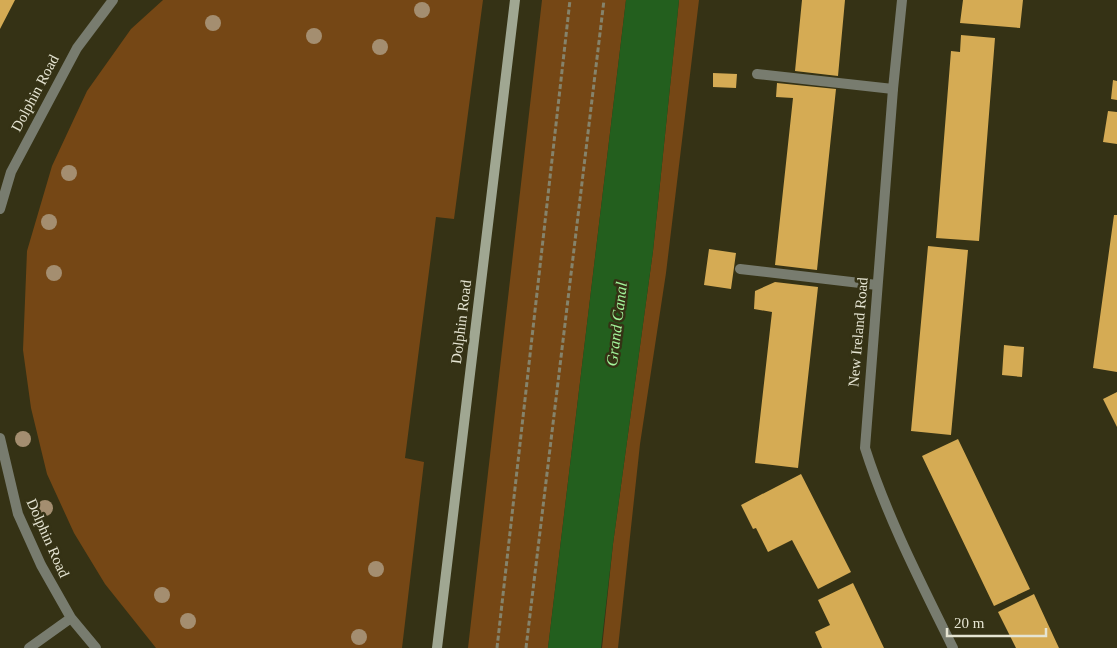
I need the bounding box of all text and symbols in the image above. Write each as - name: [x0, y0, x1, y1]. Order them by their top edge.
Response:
- street label: Dolphin Road: [8, 51, 62, 134]
- street label: New Ireland Road: [845, 276, 871, 387]
- street label: Dolphin Road: [448, 279, 474, 365]
- water label: Grand Canal: [603, 280, 630, 367]
- street label: Dolphin Road: [23, 496, 73, 580]
- scale bar: [947, 606, 1046, 638]
- text: 20 m: [954, 615, 985, 631]

